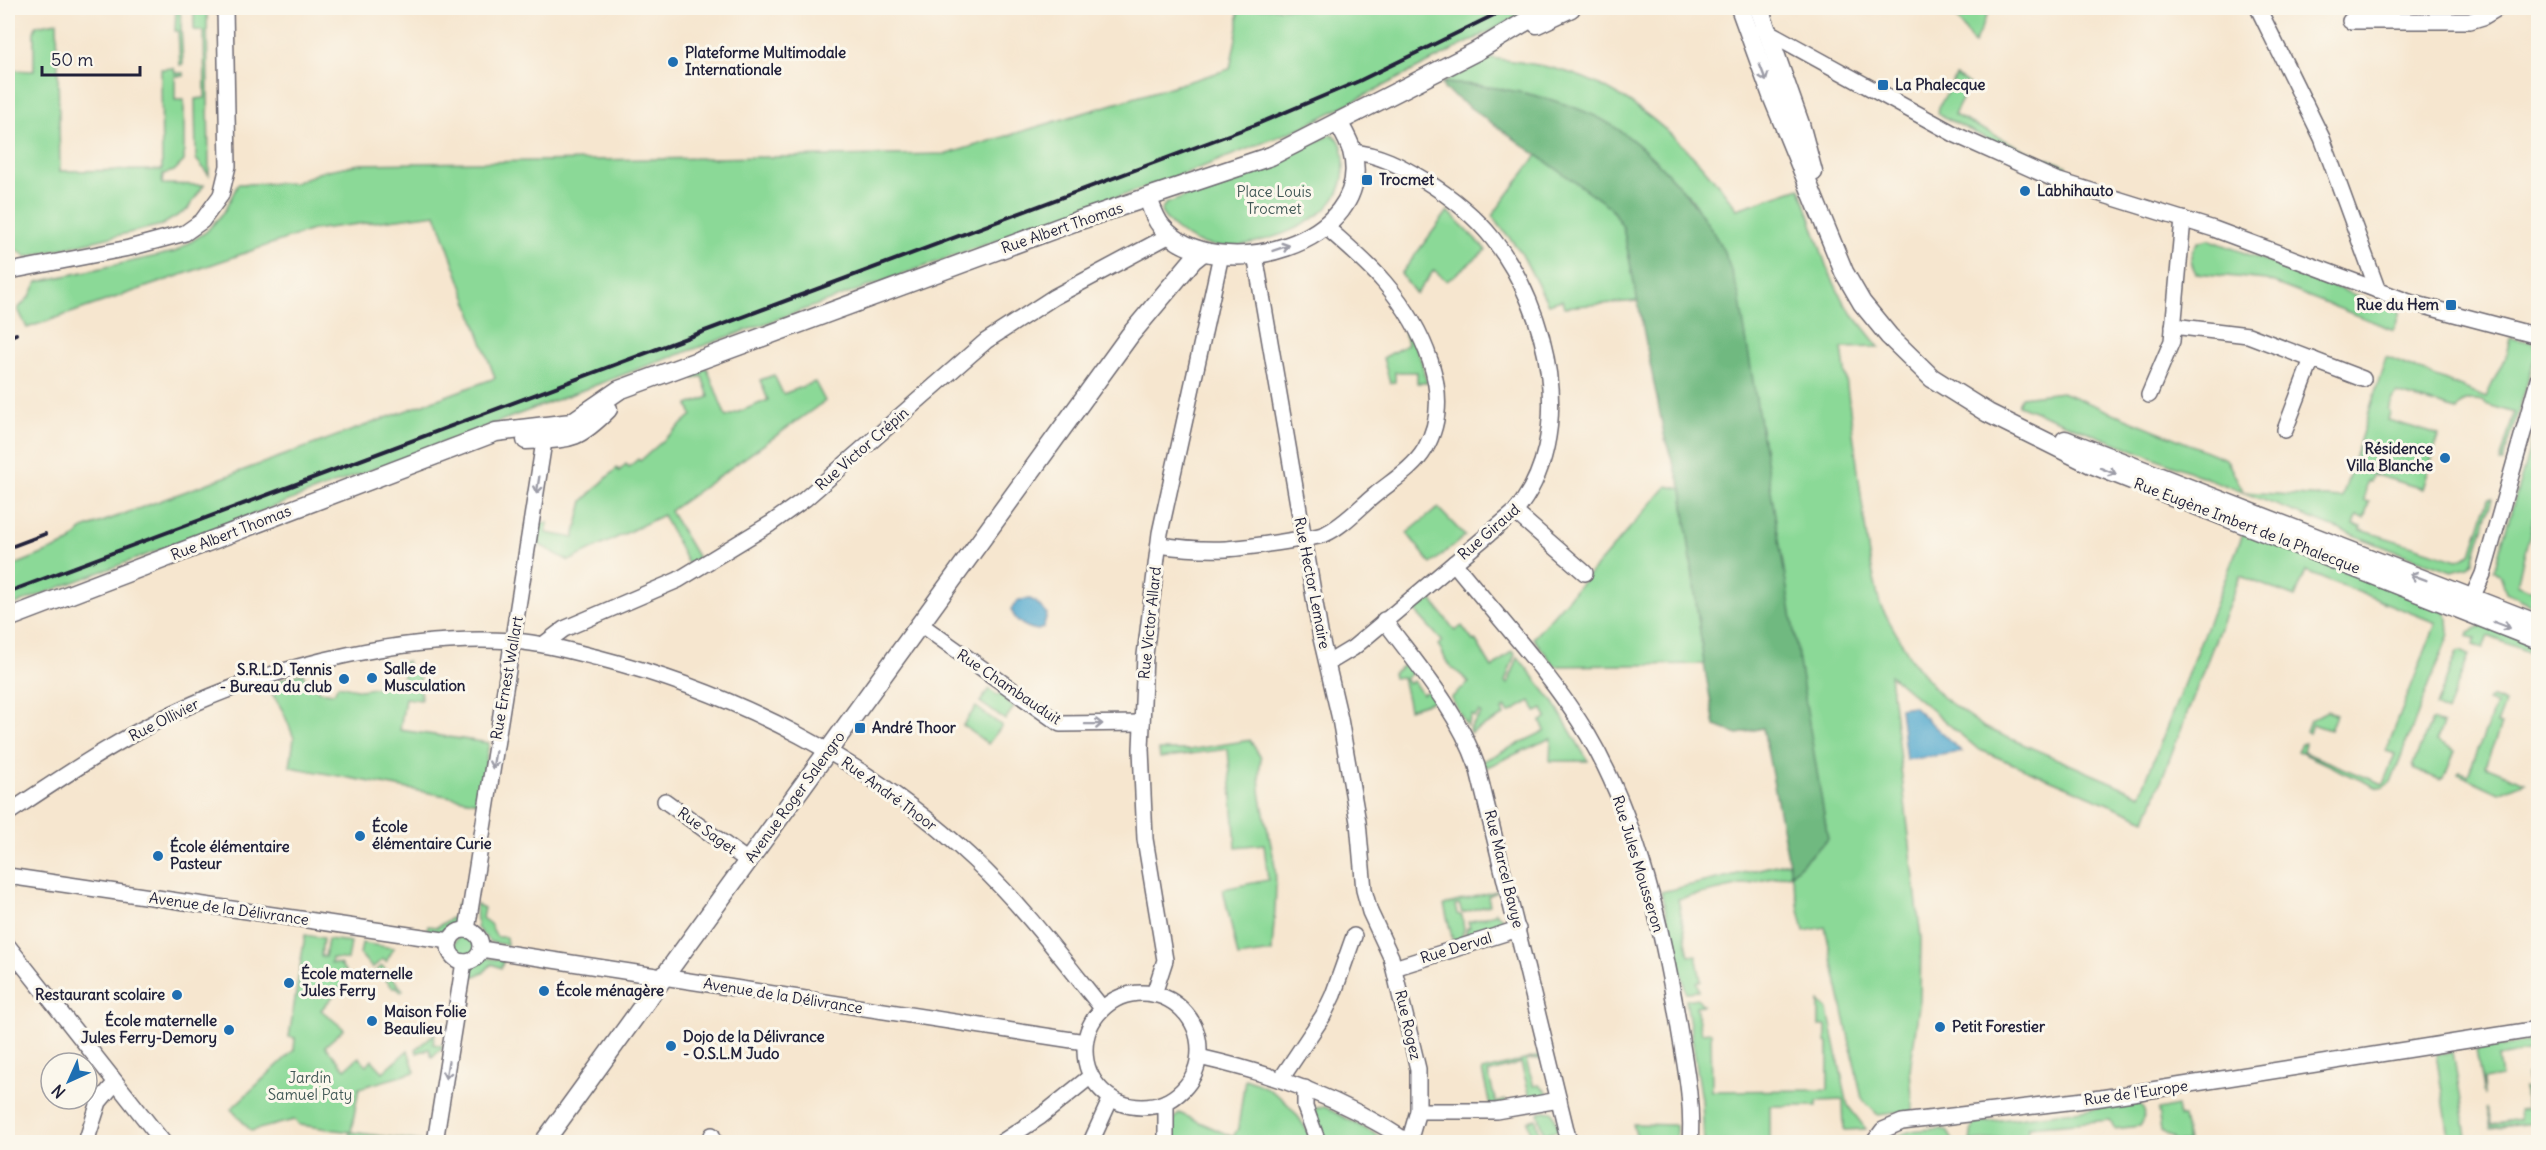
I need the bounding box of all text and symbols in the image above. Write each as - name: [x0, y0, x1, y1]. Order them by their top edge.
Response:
- scale bar: [42, 39, 140, 77]
- place label: Plateforme Multimodale Internationale: [685, 43, 846, 79]
- text: 50 m: [51, 48, 93, 71]
- marker: Plateforme Multimodale Internationale: [666, 55, 680, 69]
- one-way arrow: [1758, 64, 1769, 82]
- place label: La Phalecque: [1895, 75, 1985, 95]
- marker: La Phalecque: [1876, 78, 1890, 92]
- place label: Trocmet: [1379, 170, 1435, 189]
- marker: Trocmet: [1360, 173, 1374, 187]
- place label: Labhihauto: [2037, 181, 2114, 200]
- park label: Place Louis Trocmet: [1236, 182, 1312, 218]
- marker: Labhihauto: [2018, 184, 2032, 198]
- street label: Rue Albert Thomas: [999, 198, 1125, 257]
- one-way arrow: [1271, 241, 1290, 252]
- place label: Rue du Hem: [2356, 295, 2439, 314]
- marker: Rue du Hem: [2444, 298, 2458, 312]
- street label: Rue Victor Crépin: [811, 403, 912, 494]
- place label: Résidence Villa Blanche: [2347, 439, 2433, 475]
- marker: Résidence Villa Blanche: [2438, 451, 2452, 465]
- one-way arrow: [2099, 466, 2117, 477]
- street label: Rue Eugène Imbert de la Phalecque: [2131, 474, 2363, 578]
- one-way arrow: [532, 475, 543, 494]
- street label: Rue Giraud: [1454, 499, 1524, 564]
- street label: Rue Albert Thomas: [168, 501, 294, 564]
- street label: Rue Hector Lemaire: [1290, 515, 1335, 650]
- street label: Rue Victor Allard: [1134, 566, 1165, 680]
- one-way arrow: [2409, 571, 2427, 582]
- street label: Rue Ernest Wallart: [486, 615, 527, 741]
- one-way arrow: [2492, 621, 2511, 632]
- street label: Rue Chambauduit: [954, 645, 1065, 728]
- place label: Salle de Musculation: [384, 659, 466, 695]
- place label: S.R.L.D. Tennis - Bureau du club: [220, 660, 332, 696]
- marker: Salle de Musculation: [365, 671, 379, 685]
- marker: S.R.L.D. Tennis - Bureau du club: [337, 672, 351, 686]
- street label: Rue Ollivier: [125, 694, 202, 745]
- place label: André Thoor: [872, 718, 957, 737]
- one-way arrow: [1083, 718, 1103, 730]
- marker: André Thoor: [853, 721, 867, 735]
- street label: Avenue Roger Salengro: [741, 727, 849, 866]
- one-way arrow: [488, 750, 499, 770]
- street label: Rue André Thoor: [838, 752, 941, 835]
- street label: Rue Jules Mousseron: [1609, 793, 1668, 935]
- street label: Rue Saget: [674, 803, 740, 858]
- street label: Rue Marcel Bavye: [1481, 808, 1528, 930]
- place label: École élémentaire Curie: [372, 816, 492, 853]
- marker: École élémentaire Curie: [353, 829, 367, 843]
- place label: École élémentaire Pasteur: [170, 836, 290, 873]
- marker: École élémentaire Pasteur: [151, 849, 165, 863]
- street label: Avenue de la Délivrance: [148, 888, 310, 929]
- street label: Rue Derval: [1418, 928, 1494, 967]
- place label: École maternelle Jules Ferry: [301, 963, 413, 1001]
- street label: Avenue de la Délivrance: [702, 974, 864, 1017]
- marker: École maternelle Jules Ferry: [282, 976, 296, 990]
- place label: École ménagère: [556, 980, 664, 1001]
- marker: École ménagère: [537, 984, 551, 998]
- place label: Restaurant scolaire: [35, 985, 165, 1004]
- marker: Restaurant scolaire: [170, 988, 184, 1002]
- street label: Rue Rogez: [1391, 988, 1426, 1062]
- place label: Maison Folie Beaulieu: [384, 1002, 467, 1038]
- place label: École maternelle Jules Ferry-Demory: [81, 1010, 217, 1048]
- marker: Maison Folie Beaulieu: [365, 1014, 379, 1028]
- place label: Petit Forestier: [1952, 1017, 2046, 1036]
- marker: Petit Forestier: [1933, 1020, 1947, 1034]
- marker: École maternelle Jules Ferry-Demory: [222, 1023, 236, 1037]
- place label: Dojo de la Délivrance - O.S.L.M Judo: [683, 1027, 825, 1063]
- marker: Dojo de la Délivrance - O.S.L.M Judo: [664, 1039, 678, 1053]
- north arrow: [39, 1051, 99, 1111]
- one-way arrow: [441, 1060, 452, 1079]
- park label: Jardin Samuel Paty: [268, 1068, 352, 1104]
- street label: Rue de l'Europe: [2083, 1076, 2189, 1109]
- text: N: [47, 1081, 69, 1103]

